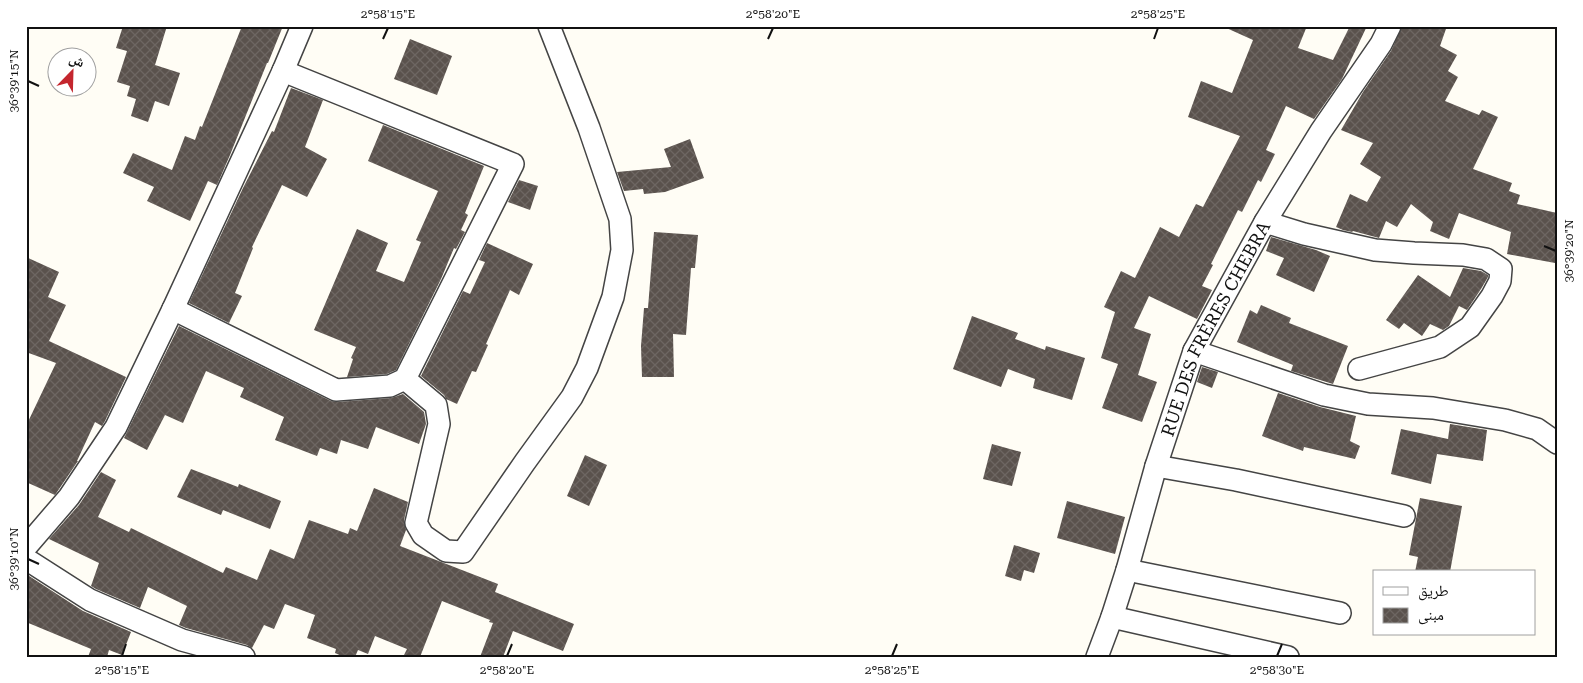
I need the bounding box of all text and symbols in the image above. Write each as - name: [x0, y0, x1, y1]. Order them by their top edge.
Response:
- text: 2°58'15"E: [361, 7, 415, 21]
- text: 2°58'20"E: [746, 7, 800, 21]
- text: 2°58'25"E: [1131, 7, 1185, 21]
- north arrow: [48, 48, 98, 98]
- text: 36°39'15"N: [7, 49, 21, 113]
- text: ش: [67, 50, 87, 71]
- street label: RUE DES FRÈRES CHEBRA: [1156, 217, 1274, 439]
- text: 36°39'20"N: [1562, 219, 1576, 283]
- text: 36°39'10"N: [7, 527, 21, 591]
- legend: [1373, 570, 1536, 636]
- text: طريق: [1418, 582, 1449, 601]
- text: مبنى: [1418, 606, 1444, 625]
- text: 2°58'15"E: [95, 663, 149, 677]
- text: 2°58'20"E: [480, 663, 534, 677]
- text: 2°58'25"E: [865, 663, 919, 677]
- text: 2°58'30"E: [1250, 663, 1304, 677]

